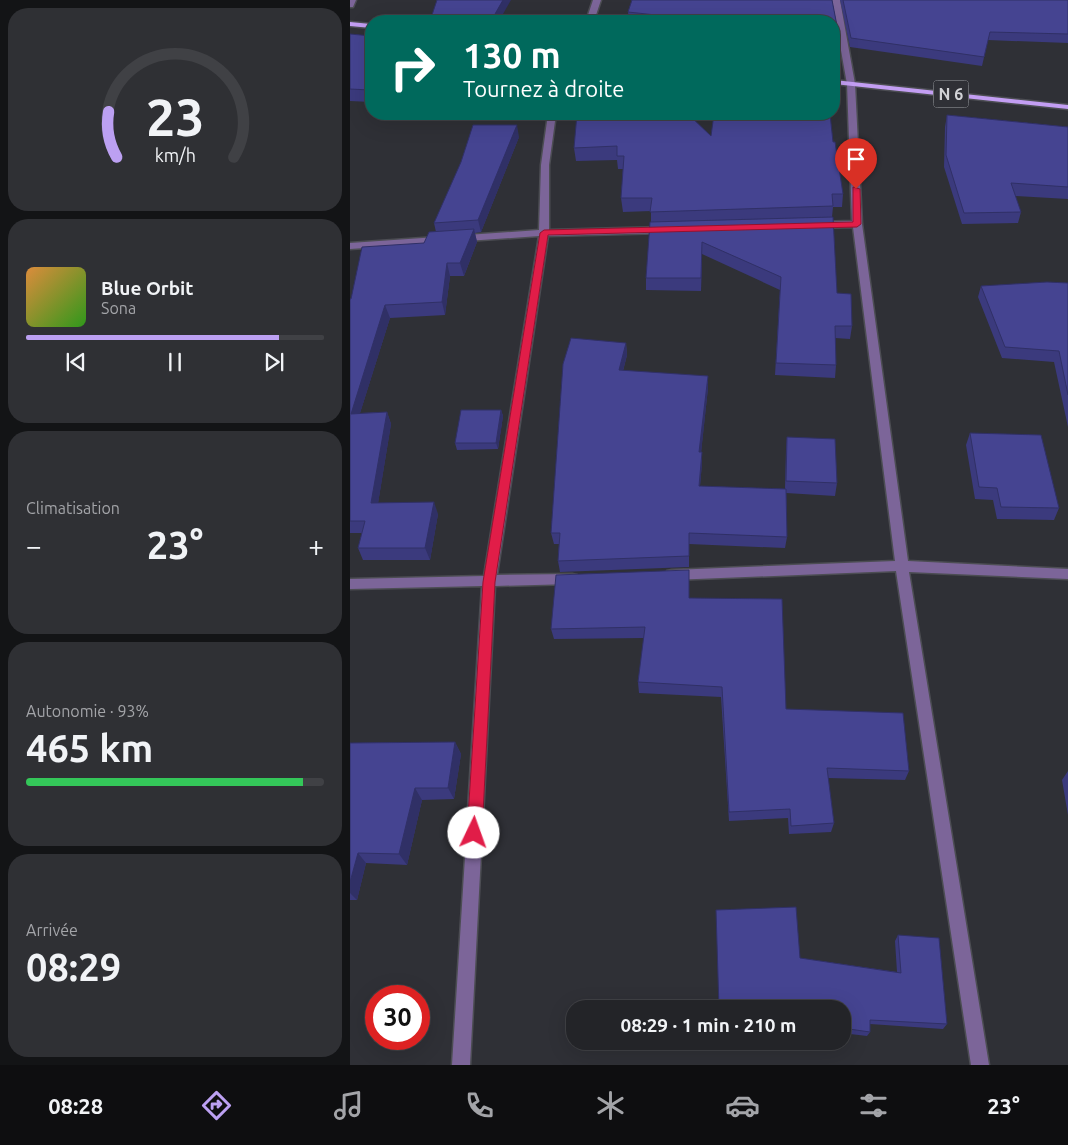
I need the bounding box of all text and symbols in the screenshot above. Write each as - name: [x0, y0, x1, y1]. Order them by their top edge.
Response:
- icon: right: [380, 35, 445, 100]
- text: 130 m: [463, 35, 561, 75]
- text: Tournez à droite: [463, 76, 624, 101]
- road number: N 6: [934, 80, 968, 108]
- text: 23: [146, 88, 204, 146]
- pin: [835, 138, 877, 189]
- text: km/h: [154, 145, 196, 165]
- icon: arrive: [842, 145, 870, 173]
- text: Blue Orbit: [101, 277, 194, 299]
- text: Sona: [101, 299, 136, 317]
- icon: previous: [62, 348, 90, 376]
- icon: pause: [161, 348, 189, 376]
- icon: next: [260, 348, 288, 376]
- text: Climatisation: [26, 499, 120, 517]
- text: 23°: [147, 524, 203, 566]
- text: −: [26, 530, 42, 561]
- text: +: [308, 530, 324, 561]
- text: Autonomie · 93%: [26, 702, 149, 720]
- text: 465 km: [26, 727, 153, 769]
- position arrow: [447, 806, 499, 858]
- text: Arrivée: [26, 921, 78, 939]
- text: 08:29: [26, 946, 121, 988]
- speed limit sign: 30: [365, 985, 430, 1050]
- text: 08:29 · 1 min · 210 m: [621, 1014, 796, 1036]
- icon: directions: [199, 1088, 234, 1123]
- icon: music: [331, 1088, 366, 1123]
- icon: phone: [462, 1088, 497, 1123]
- icon: climate: [593, 1088, 628, 1123]
- icon: car: [725, 1088, 760, 1123]
- icon: filters: [856, 1088, 891, 1123]
- text: 08:28: [48, 1093, 103, 1118]
- text: 23°: [987, 1093, 1020, 1118]

